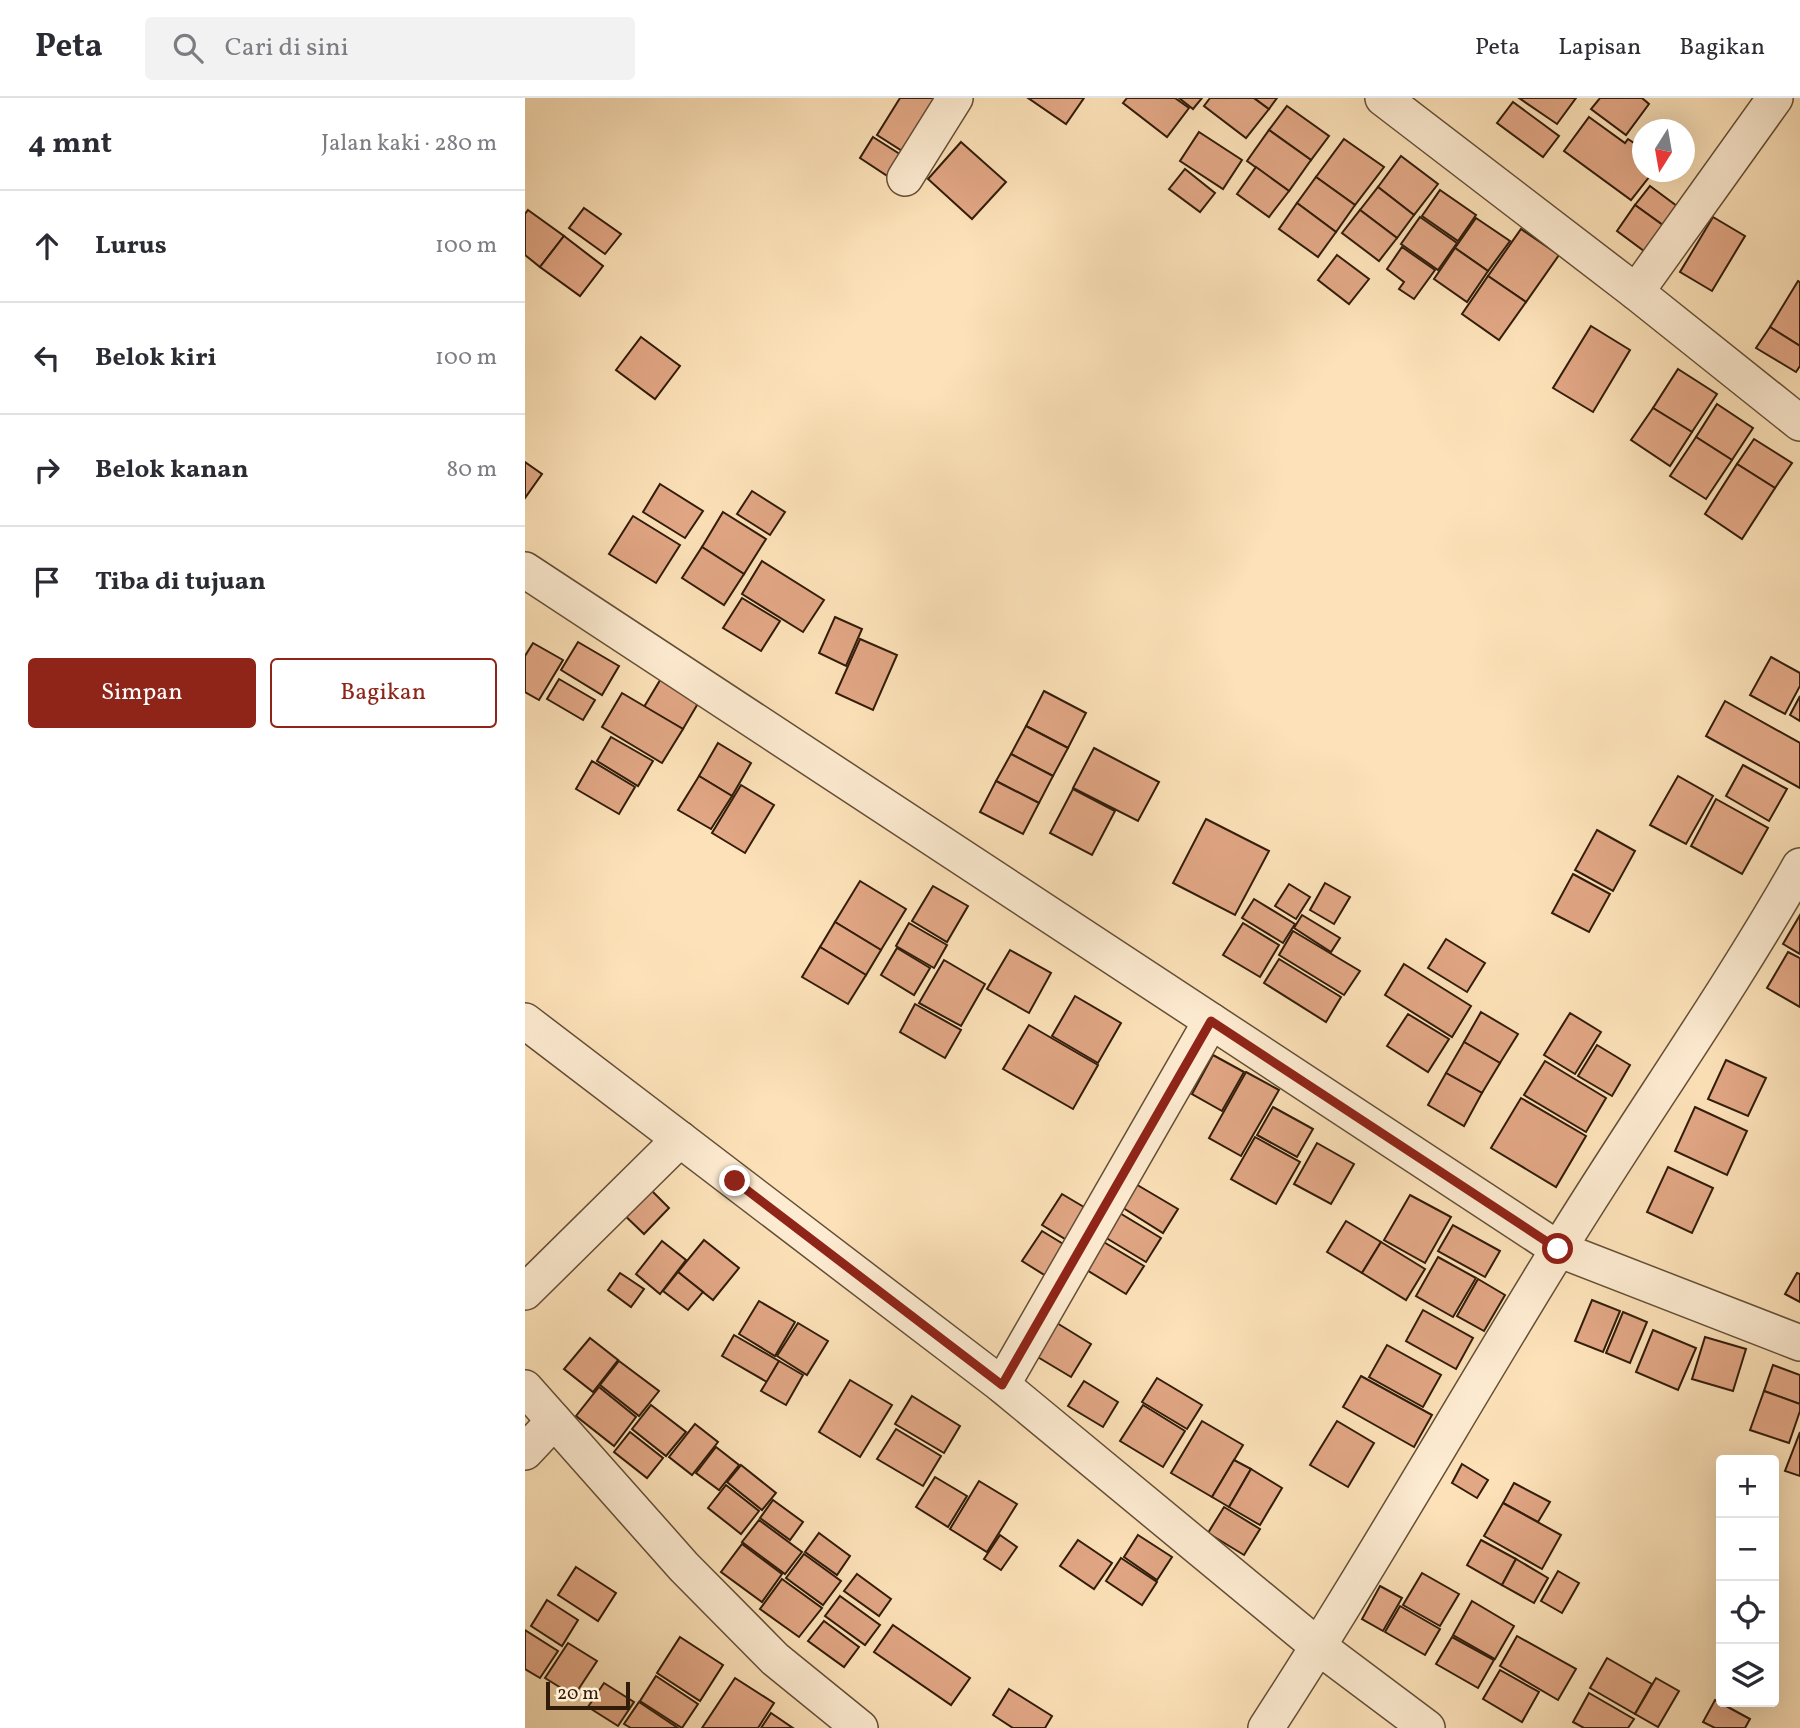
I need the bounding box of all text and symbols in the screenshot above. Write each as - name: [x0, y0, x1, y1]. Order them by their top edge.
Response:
- search box: [145, 17, 635, 80]
- text: Peta: [35, 25, 103, 71]
- icon: search: [169, 29, 207, 67]
- text: Cari di sini: [225, 30, 349, 66]
- text: Peta: [1475, 31, 1520, 65]
- text: Lapisan: [1558, 31, 1641, 65]
- text: Bagikan: [1679, 31, 1765, 65]
- north arrow: [1632, 119, 1695, 182]
- text: 4 mnt: [28, 123, 112, 165]
- text: Jalan kaki · 280 m: [321, 128, 497, 160]
- icon: ahead: [28, 227, 66, 265]
- text: Lurus: [95, 228, 167, 264]
- text: 100 m: [435, 230, 497, 262]
- icon: left: [28, 339, 66, 377]
- text: Belok kiri: [95, 340, 217, 376]
- text: 100 m: [435, 342, 497, 374]
- icon: right: [28, 451, 66, 489]
- text: Belok kanan: [95, 452, 249, 488]
- text: 80 m: [447, 454, 497, 486]
- icon: arrive: [28, 563, 66, 601]
- text: Tiba di tujuan: [95, 564, 266, 600]
- button: Simpan: [28, 658, 256, 728]
- button: Bagikan: [270, 658, 497, 728]
- route end: [719, 1165, 750, 1196]
- route start: [1542, 1233, 1573, 1264]
- map controls: [1716, 1455, 1779, 1707]
- button: +: [1716, 1455, 1779, 1518]
- button: −: [1716, 1518, 1779, 1581]
- button: locate: [1716, 1581, 1779, 1644]
- button: layers: [1716, 1644, 1779, 1707]
- scale bar: [546, 1679, 630, 1711]
- text: 20 m: [557, 1681, 599, 1707]

